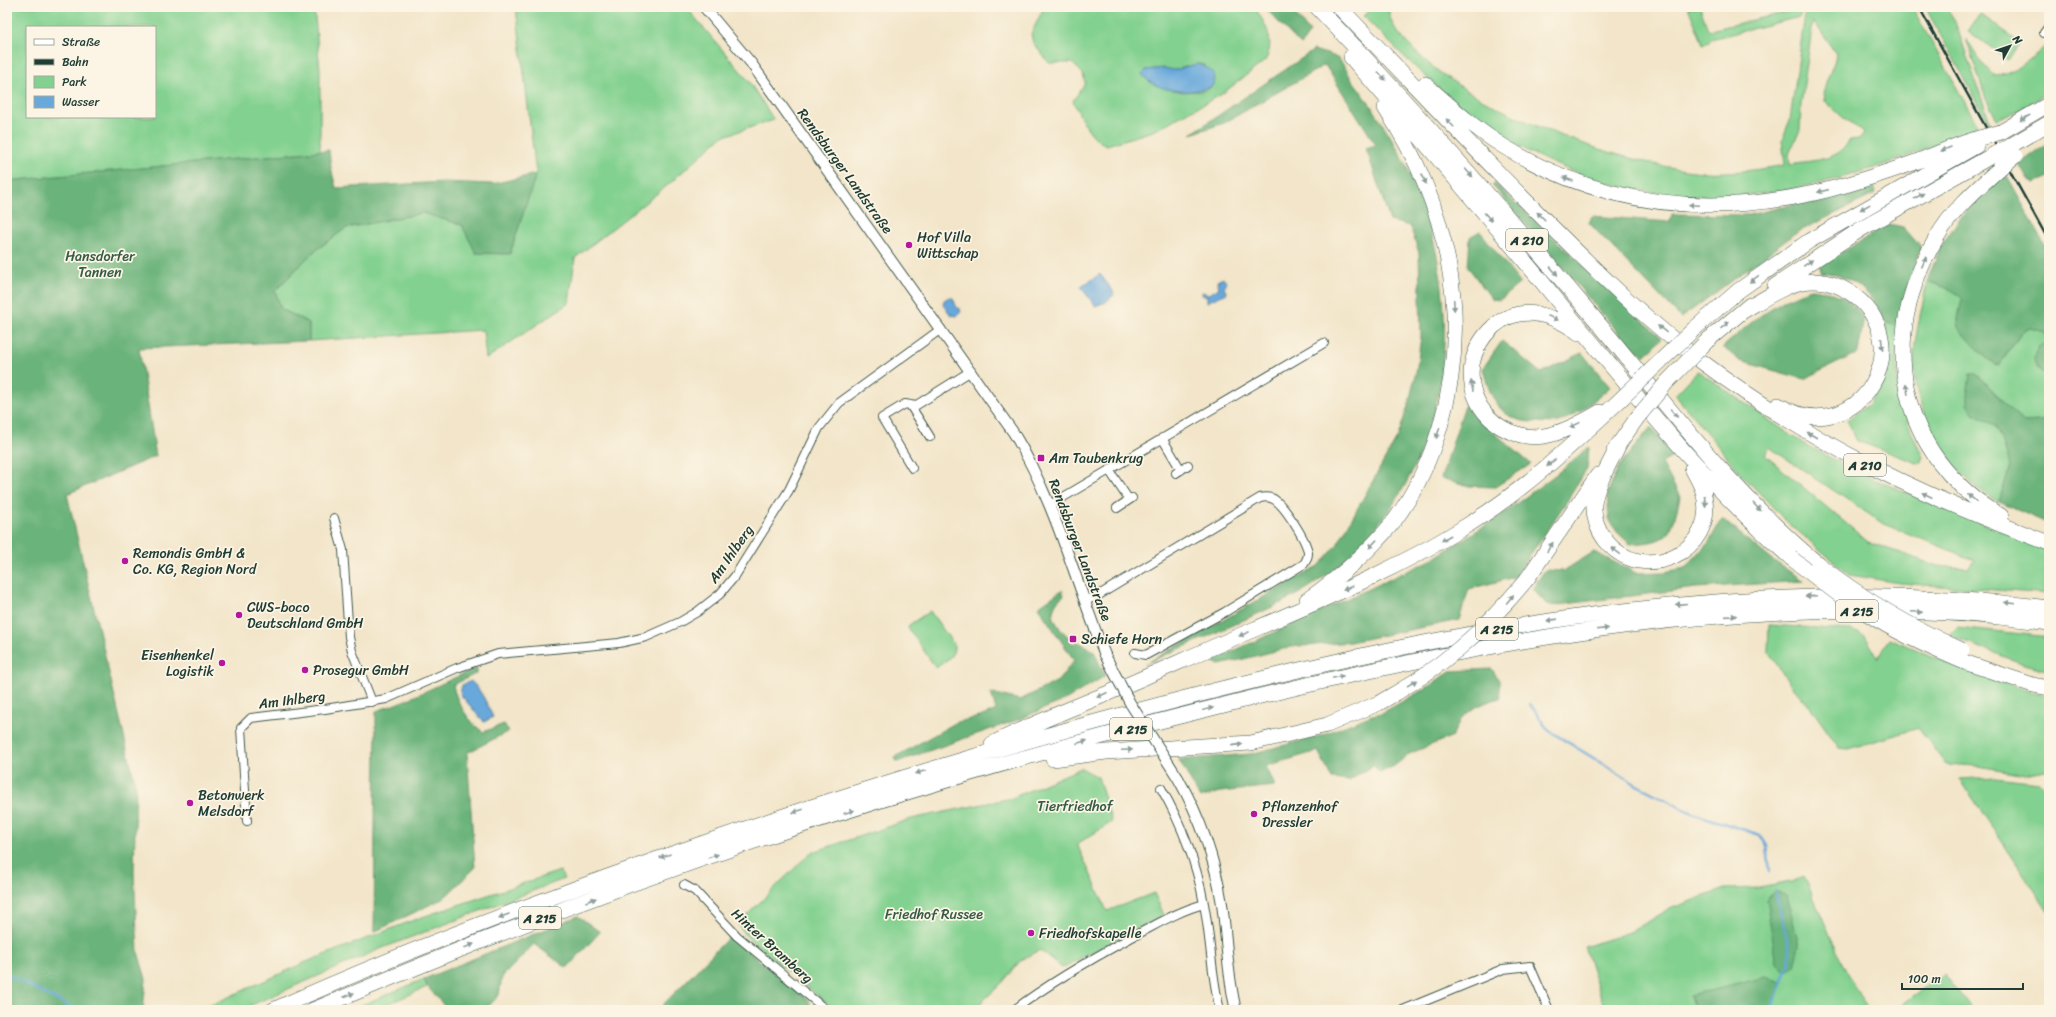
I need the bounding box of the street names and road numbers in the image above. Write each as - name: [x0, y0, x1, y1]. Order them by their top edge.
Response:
- street label: Rendsburger Landstraße: [791, 103, 900, 239]
- road number: A 210: [1506, 229, 1548, 251]
- road number: A 210: [1844, 454, 1886, 476]
- street label: Rendsburger Landstraße: [1041, 475, 1119, 625]
- street label: Am Ihlberg: [701, 519, 760, 589]
- road number: A 215: [1836, 600, 1878, 622]
- road number: A 215: [1476, 618, 1518, 640]
- street label: Am Ihlberg: [256, 684, 327, 717]
- road number: A 215: [1110, 718, 1152, 740]
- street label: Hinter Bramberg: [725, 902, 819, 990]
- road number: A 215: [519, 907, 561, 929]

